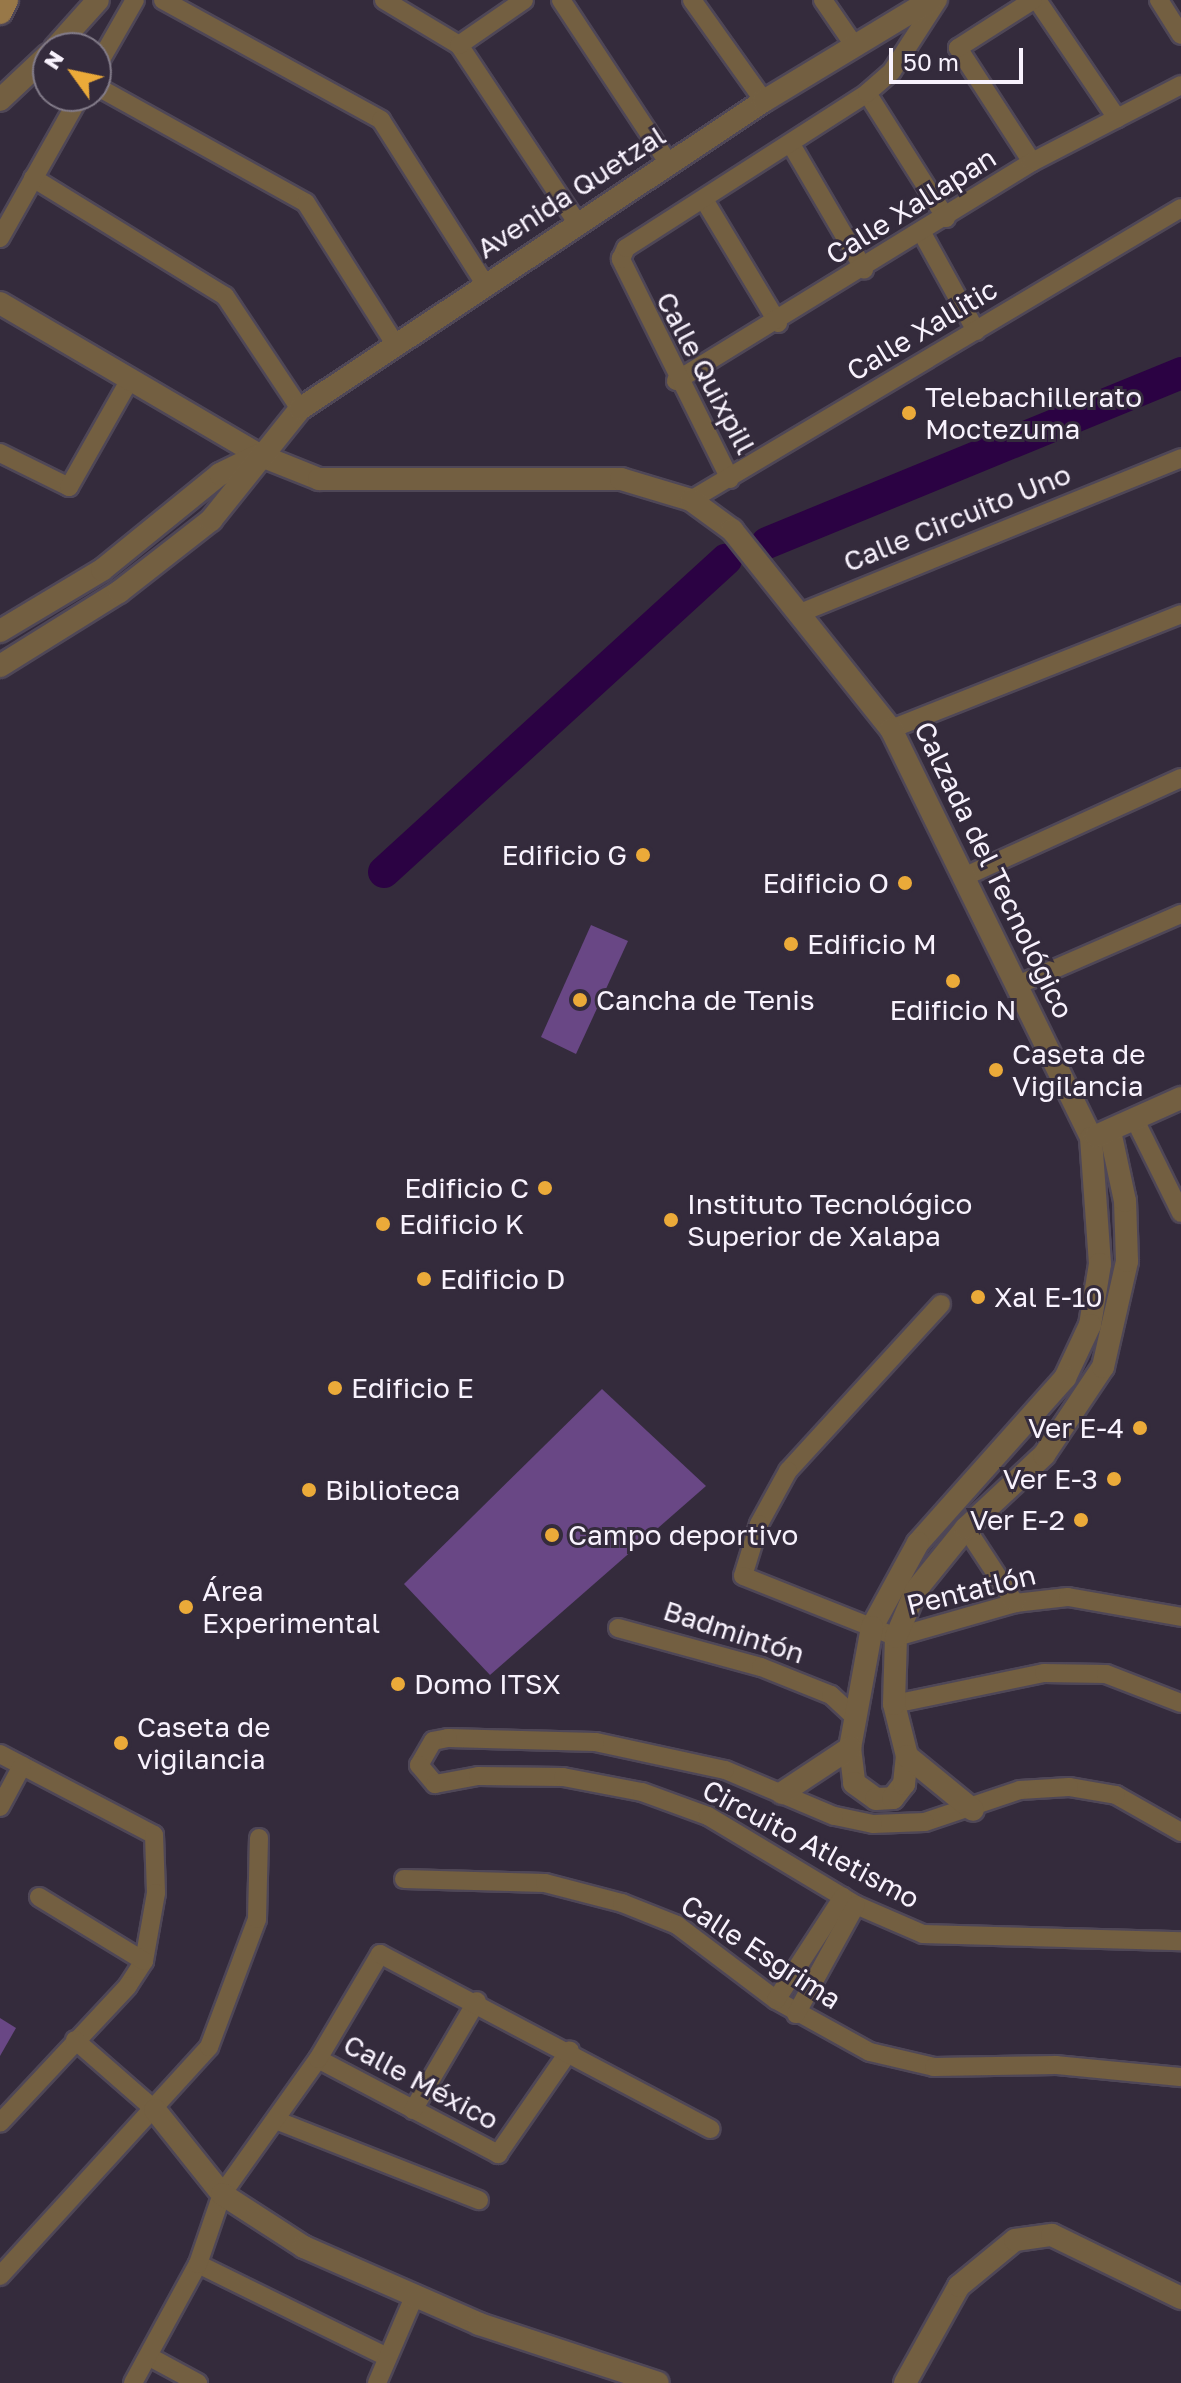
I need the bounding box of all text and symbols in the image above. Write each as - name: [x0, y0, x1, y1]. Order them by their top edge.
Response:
- north arrow: [32, 32, 112, 112]
- scale bar: [893, 32, 1027, 82]
- text: N: [37, 45, 69, 74]
- text: 50 m: [903, 47, 959, 76]
- street label: Avenida Quetzal: [470, 119, 672, 265]
- street label: Calle Xallapan: [820, 140, 1002, 272]
- street label: Calle Xallitic: [841, 272, 1003, 388]
- street label: Calle Quixpill: [649, 286, 763, 460]
- place label: Telebachillerato Moctezuma: [925, 380, 1142, 446]
- marker: Telebachillerato Moctezuma: [900, 404, 918, 422]
- street label: Calle Circuito Uno: [838, 457, 1076, 579]
- street label: Calzada del Tecnológico: [907, 716, 1081, 1024]
- place label: Edificio G: [501, 838, 627, 872]
- marker: Edificio G: [634, 846, 652, 864]
- place label: Edificio O: [762, 866, 889, 900]
- marker: Edificio O: [896, 874, 914, 892]
- place label: Edificio M: [807, 927, 937, 961]
- marker: Edificio M: [782, 935, 800, 953]
- marker: Edificio N: [944, 972, 962, 990]
- place label: Cancha de Tenis: [596, 983, 814, 1017]
- marker: Cancha de Tenis: [571, 991, 589, 1009]
- place label: Edificio N: [889, 993, 1017, 1027]
- place label: Caseta de Vigilancia: [1012, 1037, 1145, 1103]
- marker: Caseta de Vigilancia: [987, 1061, 1005, 1079]
- place label: Edificio C: [404, 1171, 529, 1205]
- marker: Edificio C: [536, 1179, 554, 1197]
- place label: Instituto Tecnológico Superior de Xalapa: [687, 1187, 972, 1253]
- place label: Edificio K: [399, 1207, 524, 1241]
- marker: Instituto Tecnológico Superior de Xalapa: [662, 1211, 680, 1229]
- marker: Edificio K: [374, 1215, 392, 1233]
- place label: Edificio D: [440, 1262, 565, 1296]
- marker: Edificio D: [415, 1270, 433, 1288]
- place label: Xal E-10: [994, 1280, 1103, 1314]
- marker: Xal E-10: [969, 1288, 987, 1306]
- place label: Edificio E: [351, 1371, 474, 1405]
- marker: Edificio E: [326, 1379, 344, 1397]
- place label: Ver E-4: [1028, 1411, 1124, 1445]
- marker: Ver E-4: [1131, 1419, 1149, 1437]
- place label: Ver E-3: [1003, 1462, 1098, 1496]
- marker: Ver E-3: [1105, 1470, 1123, 1488]
- place label: Biblioteca: [325, 1473, 460, 1507]
- marker: Biblioteca: [300, 1481, 318, 1499]
- place label: Ver E-2: [970, 1503, 1065, 1537]
- marker: Ver E-2: [1072, 1511, 1090, 1529]
- place label: Campo deportivo: [568, 1518, 798, 1552]
- marker: Campo deportivo: [543, 1526, 561, 1544]
- street label: Pentatlón: [903, 1558, 1039, 1622]
- place label: Área Experimental: [202, 1574, 380, 1640]
- street label: Badmintón: [659, 1593, 809, 1671]
- marker: Área Experimental: [177, 1598, 195, 1616]
- place label: Domo ITSX: [414, 1667, 561, 1701]
- marker: Domo ITSX: [389, 1675, 407, 1693]
- place label: Caseta de vigilancia: [137, 1710, 270, 1776]
- marker: Caseta de vigilancia: [112, 1734, 130, 1752]
- street label: Circuito Atletismo: [697, 1773, 925, 1915]
- street label: Calle Esgrima: [675, 1888, 847, 2016]
- street label: Calle México: [338, 2027, 504, 2137]

